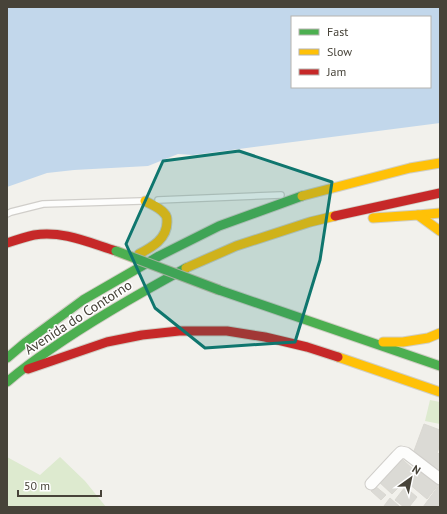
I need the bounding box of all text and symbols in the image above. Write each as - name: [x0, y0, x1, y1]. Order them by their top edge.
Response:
- legend: [291, 16, 431, 88]
- text: Fast: [327, 24, 348, 39]
- text: Slow: [327, 44, 352, 59]
- text: Jam: [326, 64, 346, 79]
- street label: Avenida do Contorno: [21, 276, 135, 358]
- north arrow: [391, 458, 431, 498]
- text: N: [410, 462, 423, 477]
- scale bar: [18, 472, 101, 498]
- text: 50 m: [24, 478, 50, 493]

